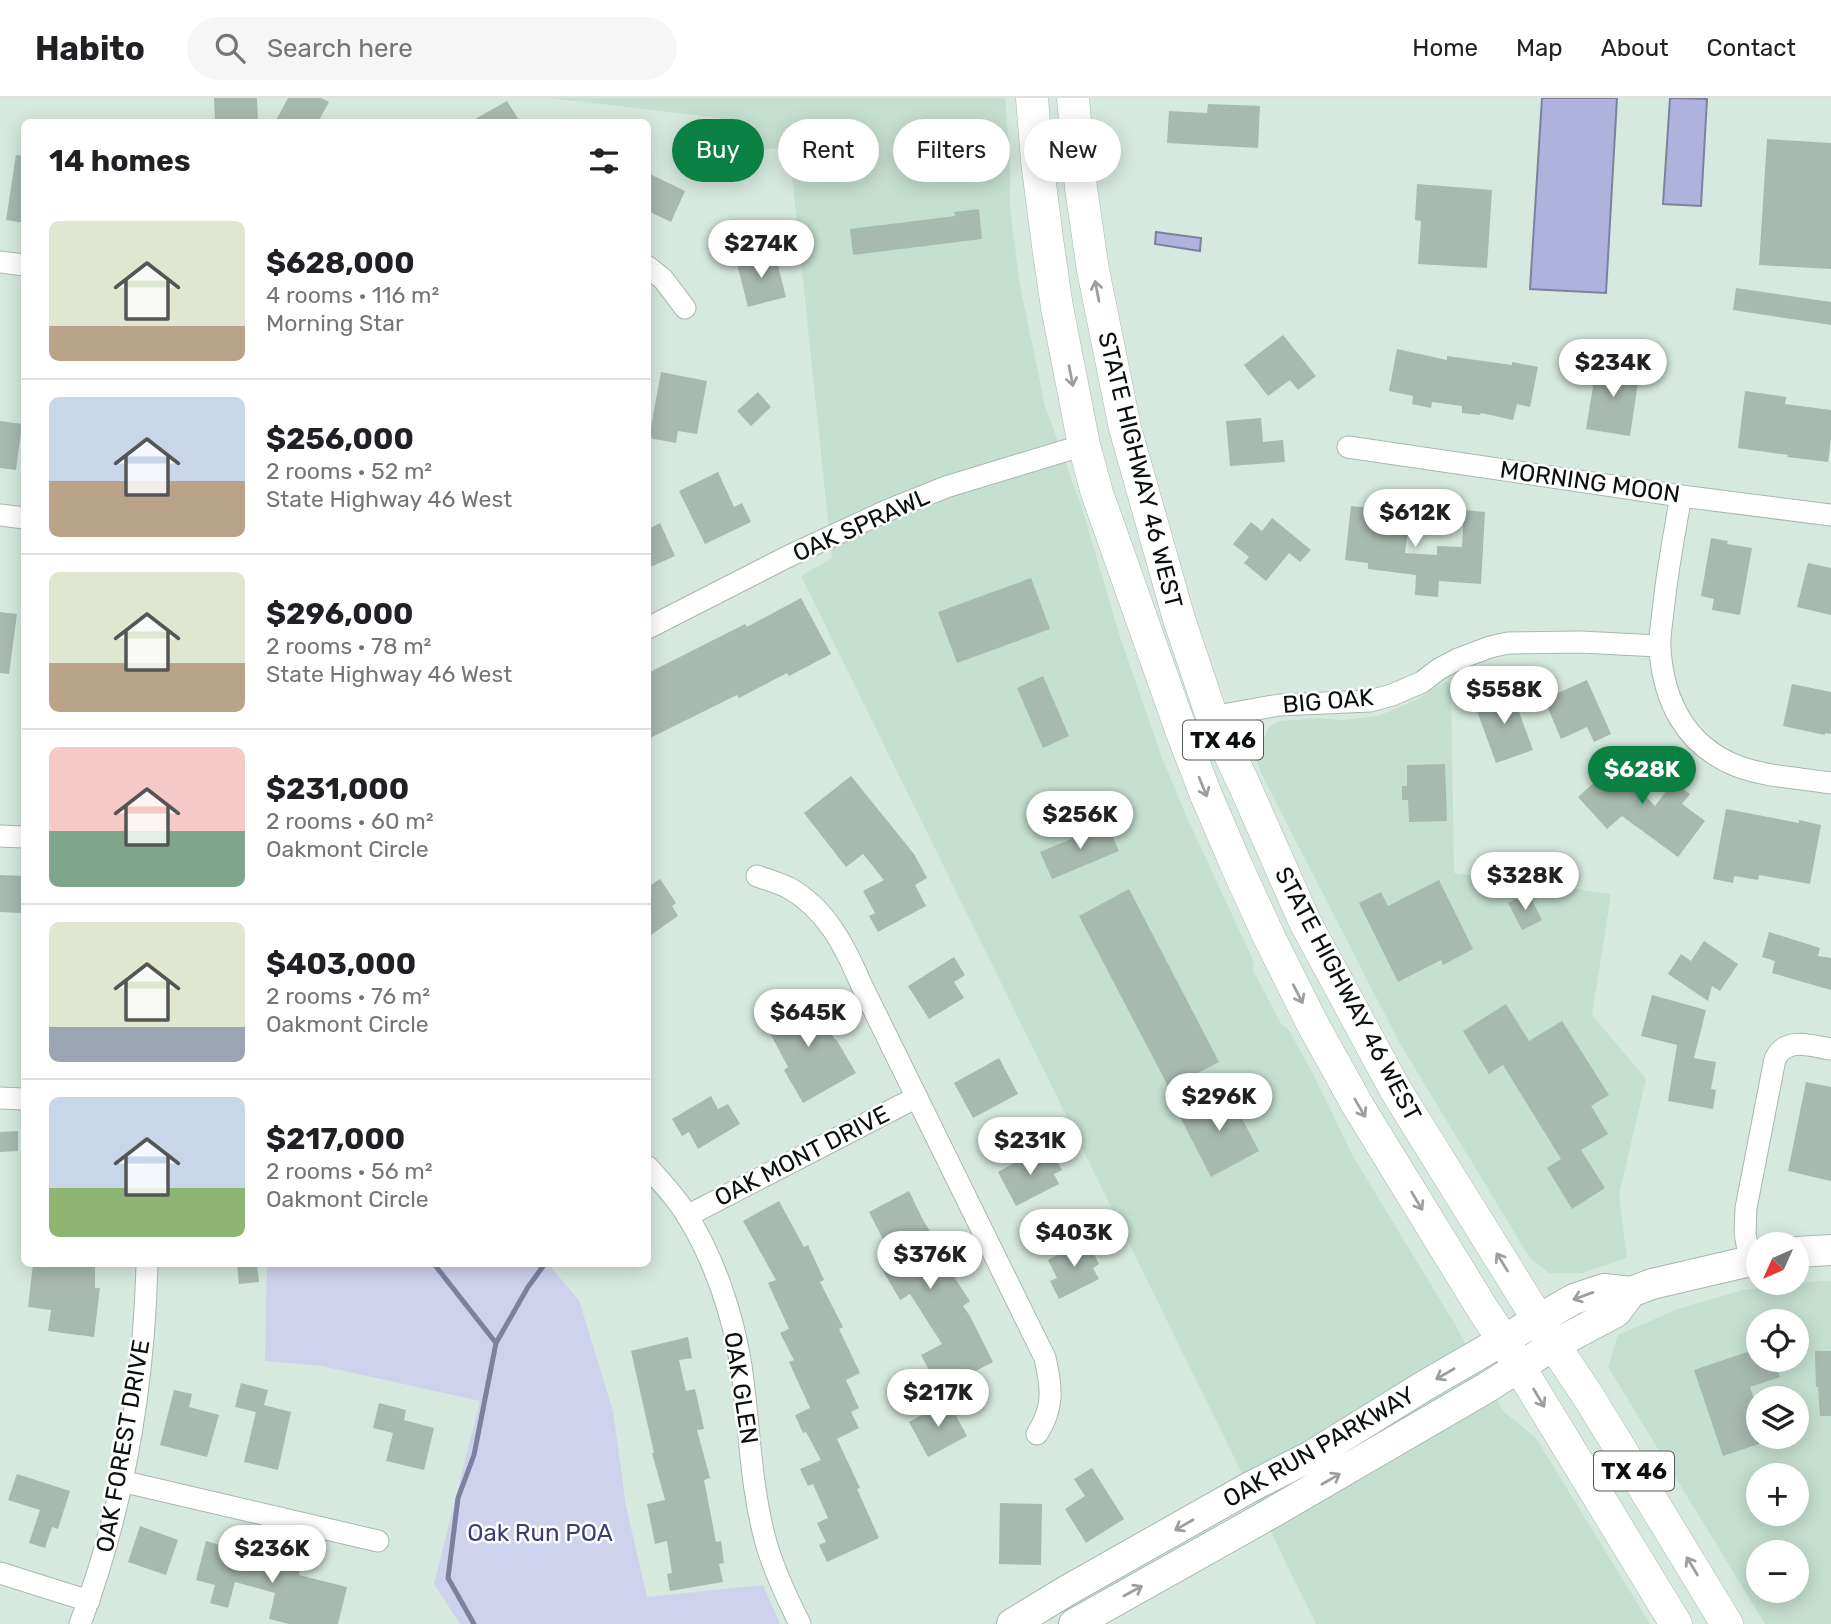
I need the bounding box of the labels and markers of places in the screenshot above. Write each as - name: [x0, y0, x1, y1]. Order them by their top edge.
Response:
- pin: $274K: [712, 220, 810, 280]
- pin: $234K: [1564, 340, 1662, 399]
- pin: $612K: [1366, 490, 1464, 549]
- pin: $558K: [1455, 666, 1553, 726]
- pin: $628K: [1593, 746, 1691, 806]
- pin: $256K: [1031, 792, 1129, 851]
- pin: $328K: [1476, 852, 1574, 912]
- pin: $645K: [759, 990, 857, 1049]
- pin: $296K: [1170, 1074, 1268, 1133]
- pin: $231K: [981, 1118, 1079, 1177]
- pin: $403K: [1025, 1210, 1123, 1269]
- pin: $376K: [881, 1232, 979, 1291]
- pin: $217K: [889, 1370, 987, 1429]
- pin: $236K: [223, 1526, 321, 1585]

